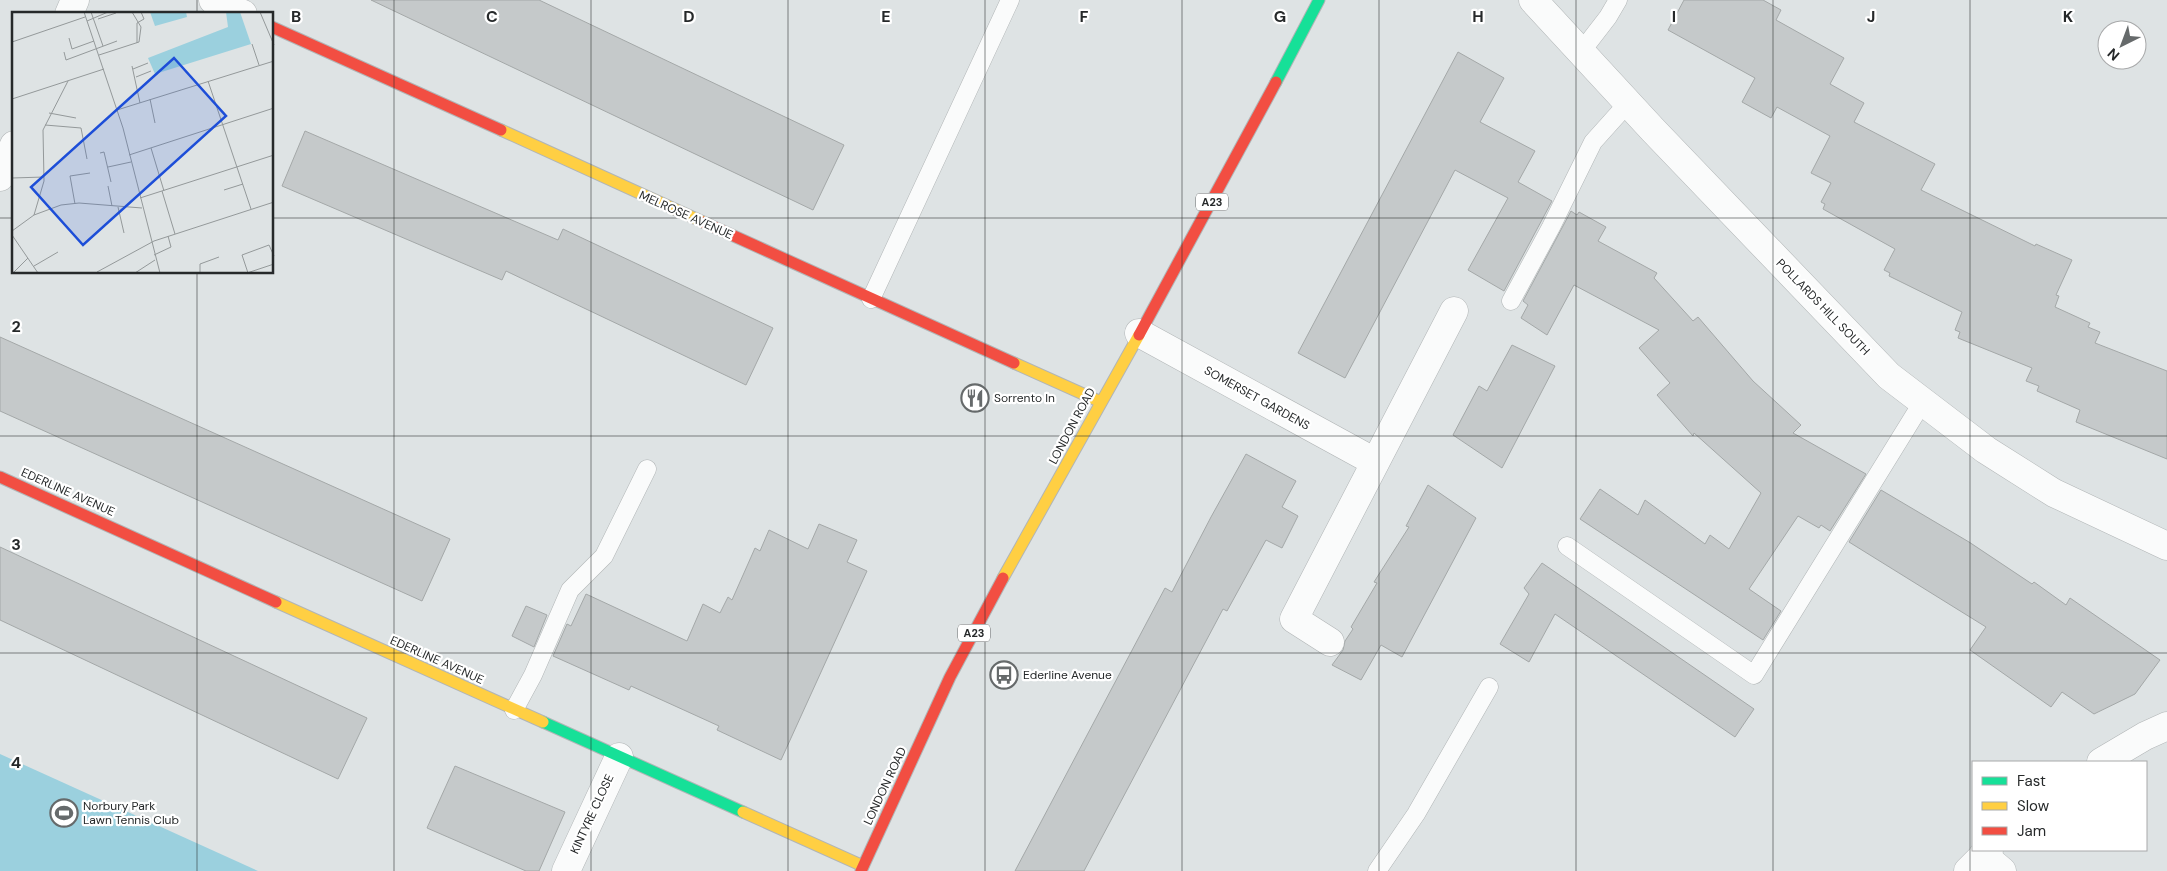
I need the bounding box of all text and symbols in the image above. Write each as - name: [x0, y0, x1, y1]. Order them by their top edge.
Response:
- text: B: [291, 6, 301, 27]
- text: C: [486, 6, 498, 27]
- text: D: [683, 6, 695, 27]
- text: E: [881, 6, 891, 27]
- text: F: [1080, 6, 1089, 27]
- text: G: [1274, 6, 1286, 27]
- text: H: [1472, 6, 1484, 27]
- text: I: [1672, 6, 1676, 27]
- text: J: [1867, 6, 1875, 27]
- text: K: [2063, 6, 2074, 27]
- inset map: [12, 12, 274, 274]
- north arrow: [2097, 20, 2147, 70]
- text: N: [2103, 45, 2123, 65]
- street label: MELROSE AVENUE: [637, 187, 736, 243]
- road number: A23: [1196, 193, 1228, 210]
- street label: POLLARDS HILL SOUTH: [1773, 255, 1873, 359]
- text: 2: [11, 316, 21, 337]
- street label: SOMERSET GARDENS: [1201, 362, 1313, 434]
- restaurant icon: Sorrento In: [960, 383, 990, 413]
- street label: LONDON ROAD: [1045, 385, 1099, 467]
- place label: Sorrento In: [994, 390, 1055, 406]
- street label: EDERLINE AVENUE: [19, 464, 118, 520]
- text: 3: [11, 534, 21, 555]
- road number: A23: [958, 624, 990, 641]
- street label: EDERLINE AVENUE: [388, 632, 487, 688]
- bus stop icon: Ederline Avenue: [989, 660, 1019, 690]
- place label: Ederline Avenue: [1023, 667, 1112, 683]
- street label: LONDON ROAD: [860, 744, 910, 828]
- text: 4: [11, 752, 21, 773]
- legend: [1972, 761, 2147, 851]
- street label: KINTYRE CLOSE: [567, 771, 618, 856]
- text: Fast: [2017, 771, 2046, 791]
- text: Slow: [2017, 796, 2050, 816]
- sports icon: Norbury Park Lawn Tennis Club: [49, 798, 79, 828]
- place label: Norbury Park Lawn Tennis Club: [83, 798, 179, 828]
- text: Jam: [2017, 821, 2046, 841]

